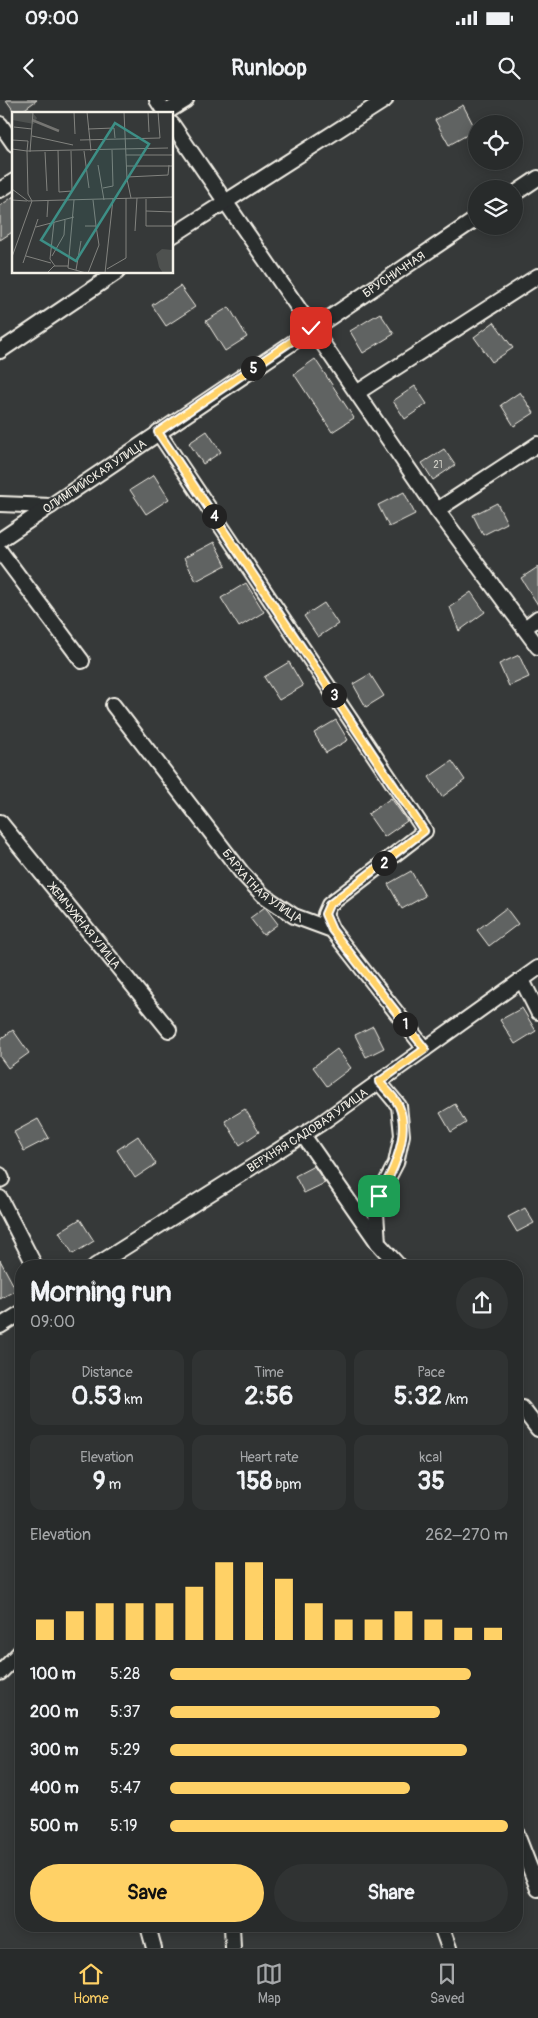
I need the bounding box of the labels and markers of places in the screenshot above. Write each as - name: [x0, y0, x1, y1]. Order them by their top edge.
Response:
- pin: [290, 307, 332, 349]
- pin: 5: [240, 356, 266, 380]
- pin: 4: [202, 504, 226, 528]
- pin: 3: [322, 682, 346, 708]
- pin: 2: [372, 850, 396, 876]
- pin: 1: [392, 1012, 418, 1036]
- pin: [358, 1175, 400, 1217]

